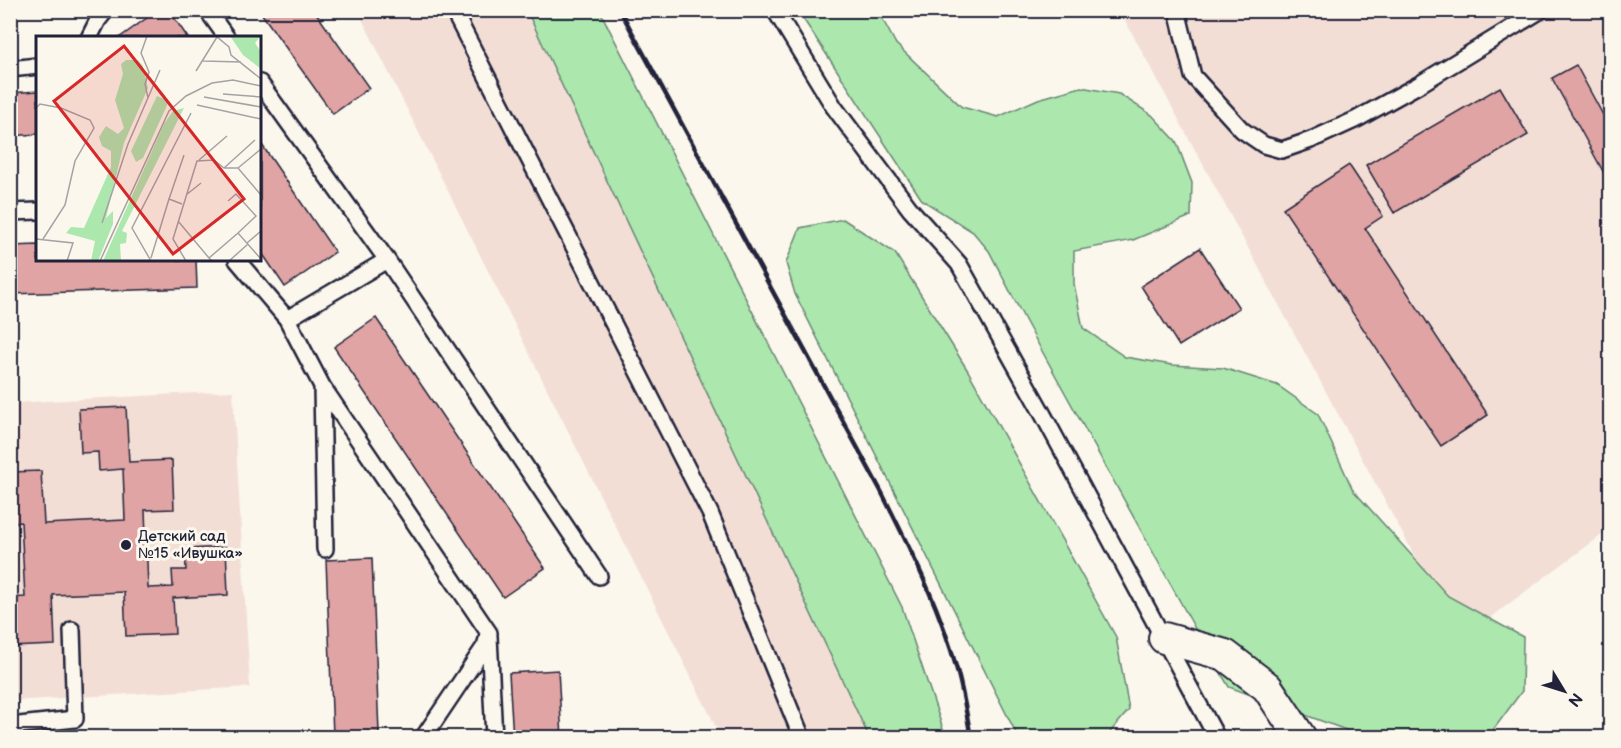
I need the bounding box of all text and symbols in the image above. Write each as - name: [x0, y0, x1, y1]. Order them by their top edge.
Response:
- inset map: [36, 36, 261, 261]
- place label: Детский сад №15 «Ивушка»: [138, 527, 243, 563]
- marker: Детский сад №15 «Ивушка»: [119, 538, 133, 552]
- north arrow: [1534, 661, 1594, 721]
- text: N: [1563, 689, 1586, 710]

